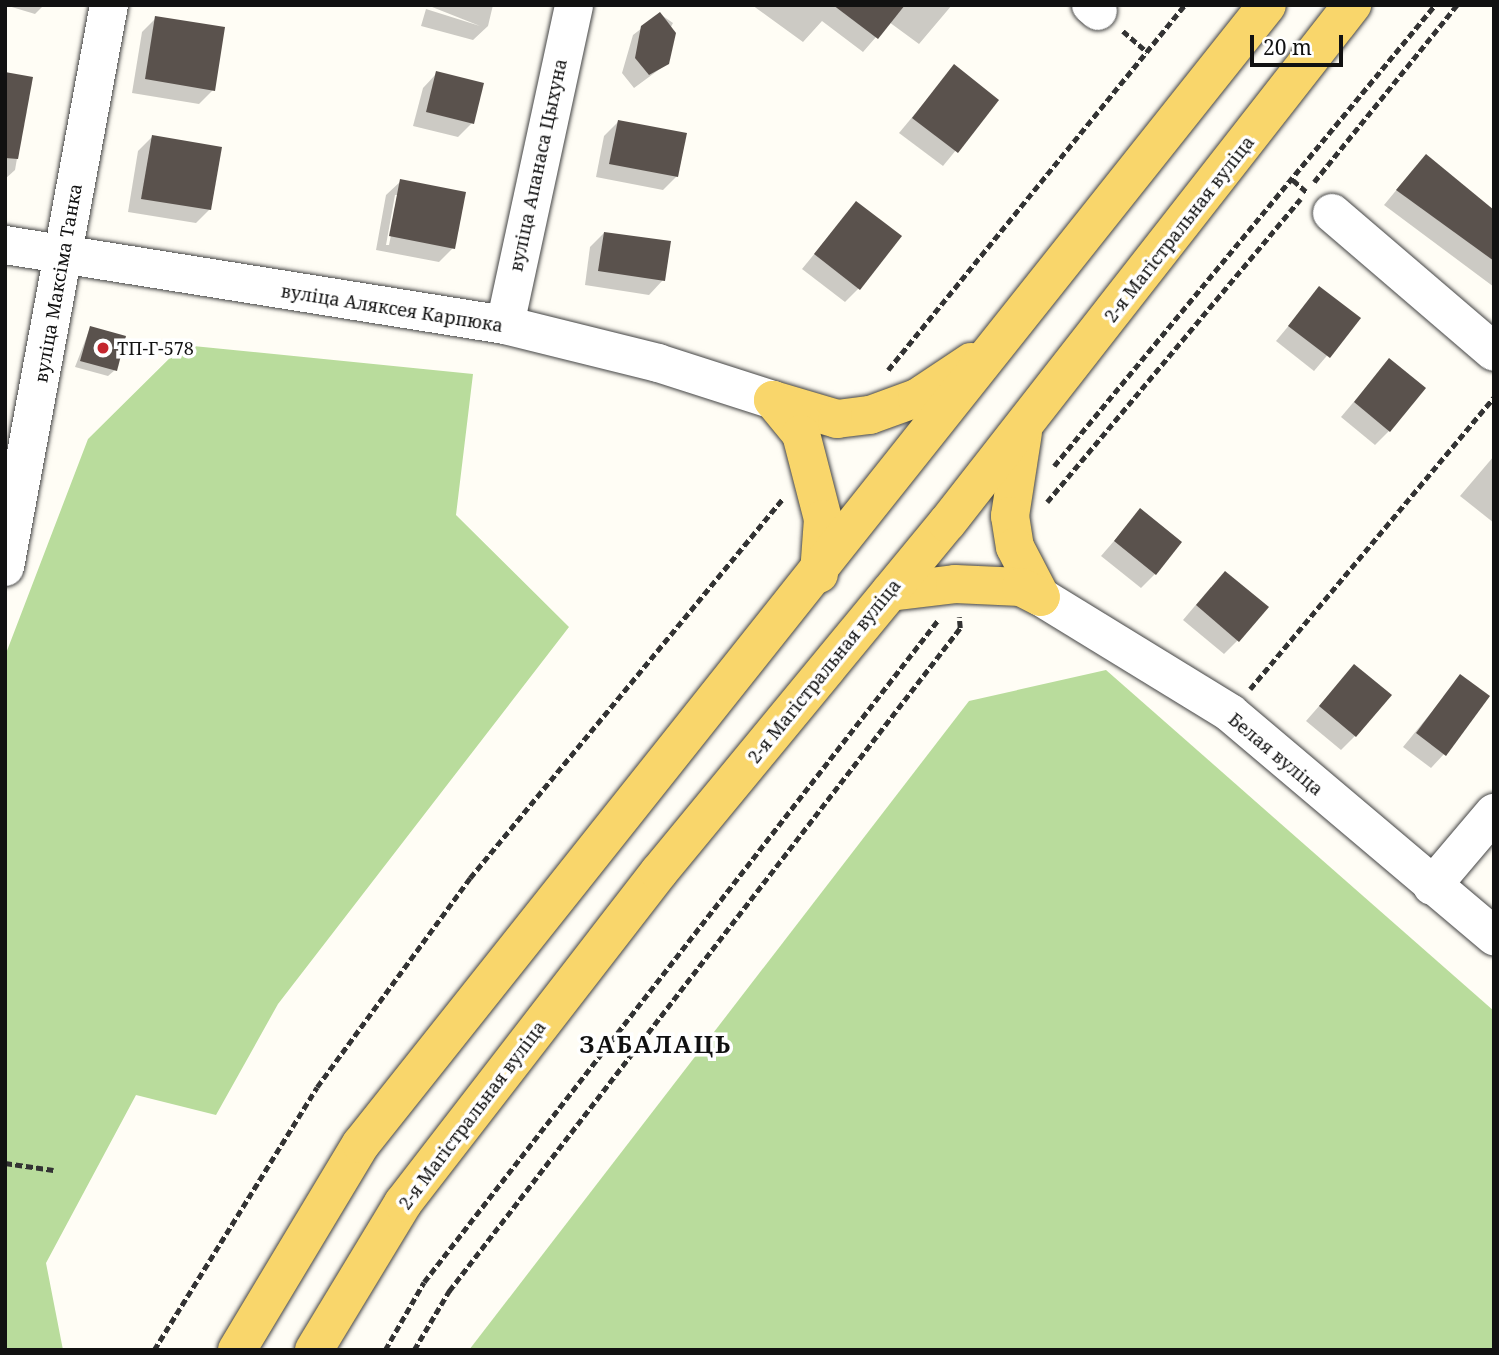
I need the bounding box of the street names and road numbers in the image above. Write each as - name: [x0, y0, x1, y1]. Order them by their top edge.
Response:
- street label: вуліца Апанаса Цыхуна: [505, 57, 571, 273]
- street label: 2-я Магістральная вуліца: [1100, 132, 1258, 326]
- street label: вуліца Максіма Танка: [30, 182, 86, 384]
- street label: вуліца Аляксея Карпюка: [279, 280, 505, 336]
- street label: 2-я Магістральная вуліца: [743, 575, 905, 767]
- street label: Белая вуліца: [1224, 708, 1328, 800]
- street label: 2-я Магістральная вуліца: [394, 1016, 550, 1214]

